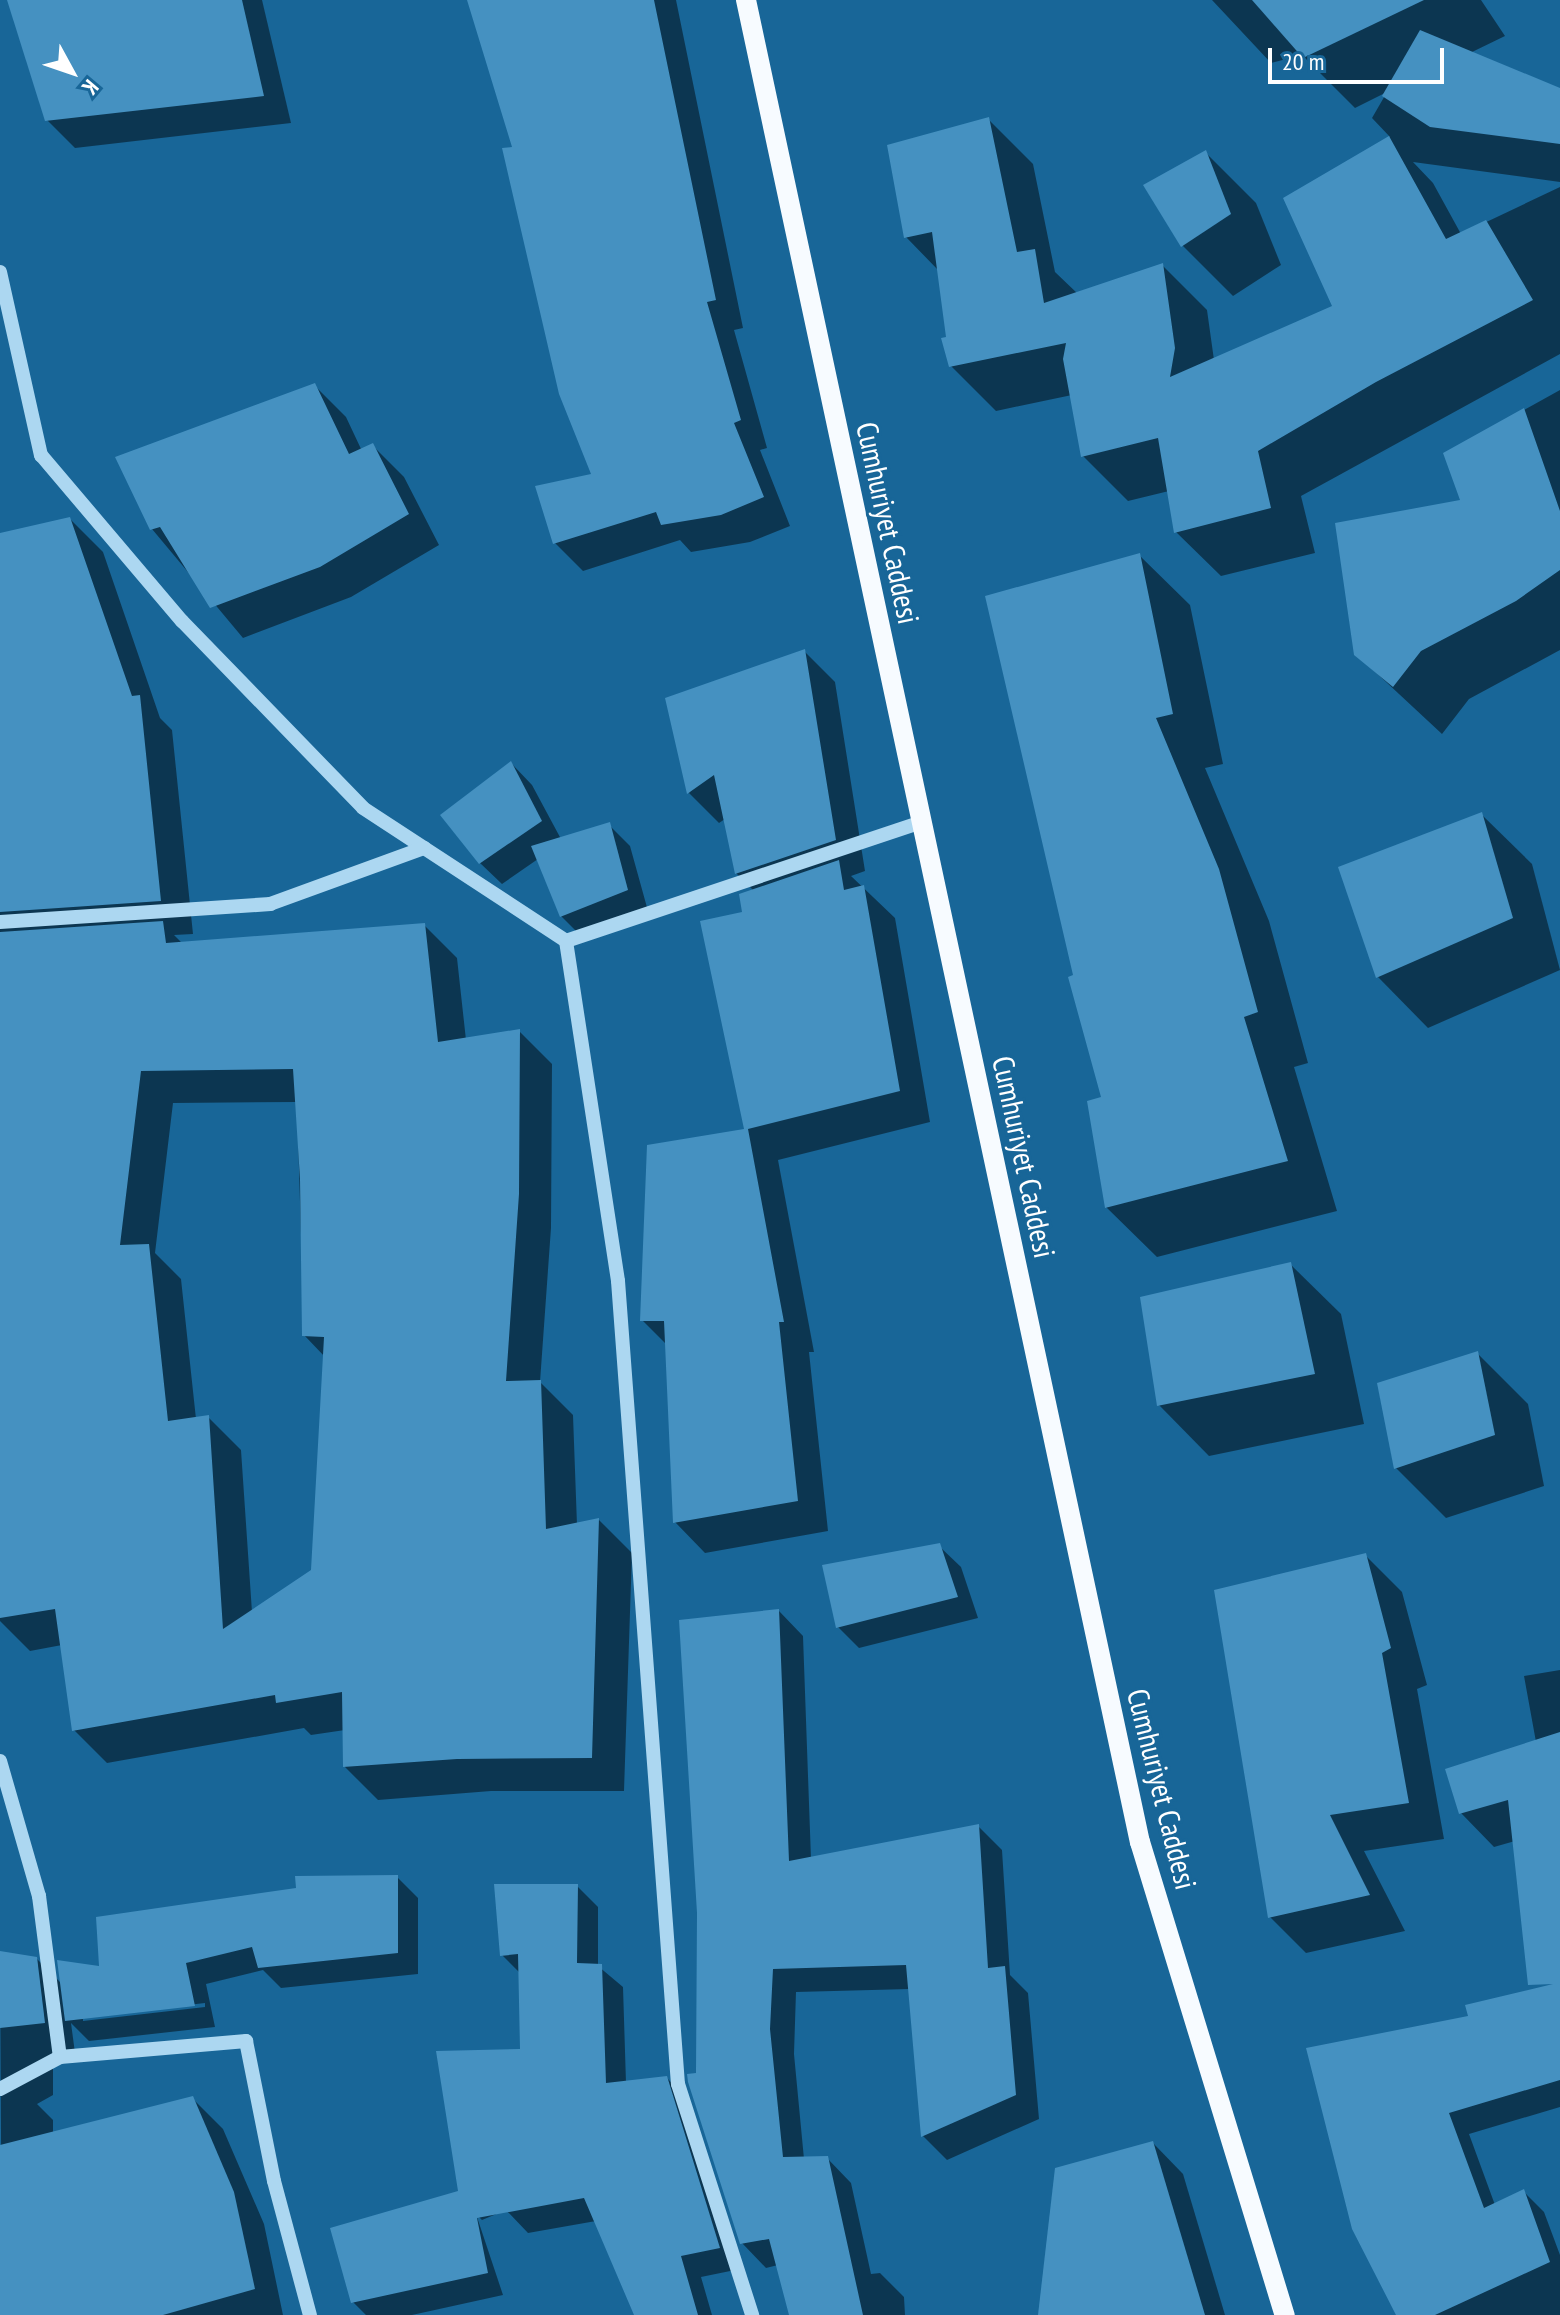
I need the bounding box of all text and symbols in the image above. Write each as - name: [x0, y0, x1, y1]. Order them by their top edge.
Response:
- north arrow: [32, 32, 112, 112]
- scale bar: [1272, 32, 1448, 82]
- text: 20 m: [1282, 46, 1324, 77]
- text: K: [76, 74, 105, 101]
- street label: Cumhuriyet Caddesi: [849, 419, 927, 627]
- street label: Cumhuriyet Caddesi: [985, 1053, 1063, 1261]
- street label: Cumhuriyet Caddesi: [1120, 1685, 1204, 1893]

